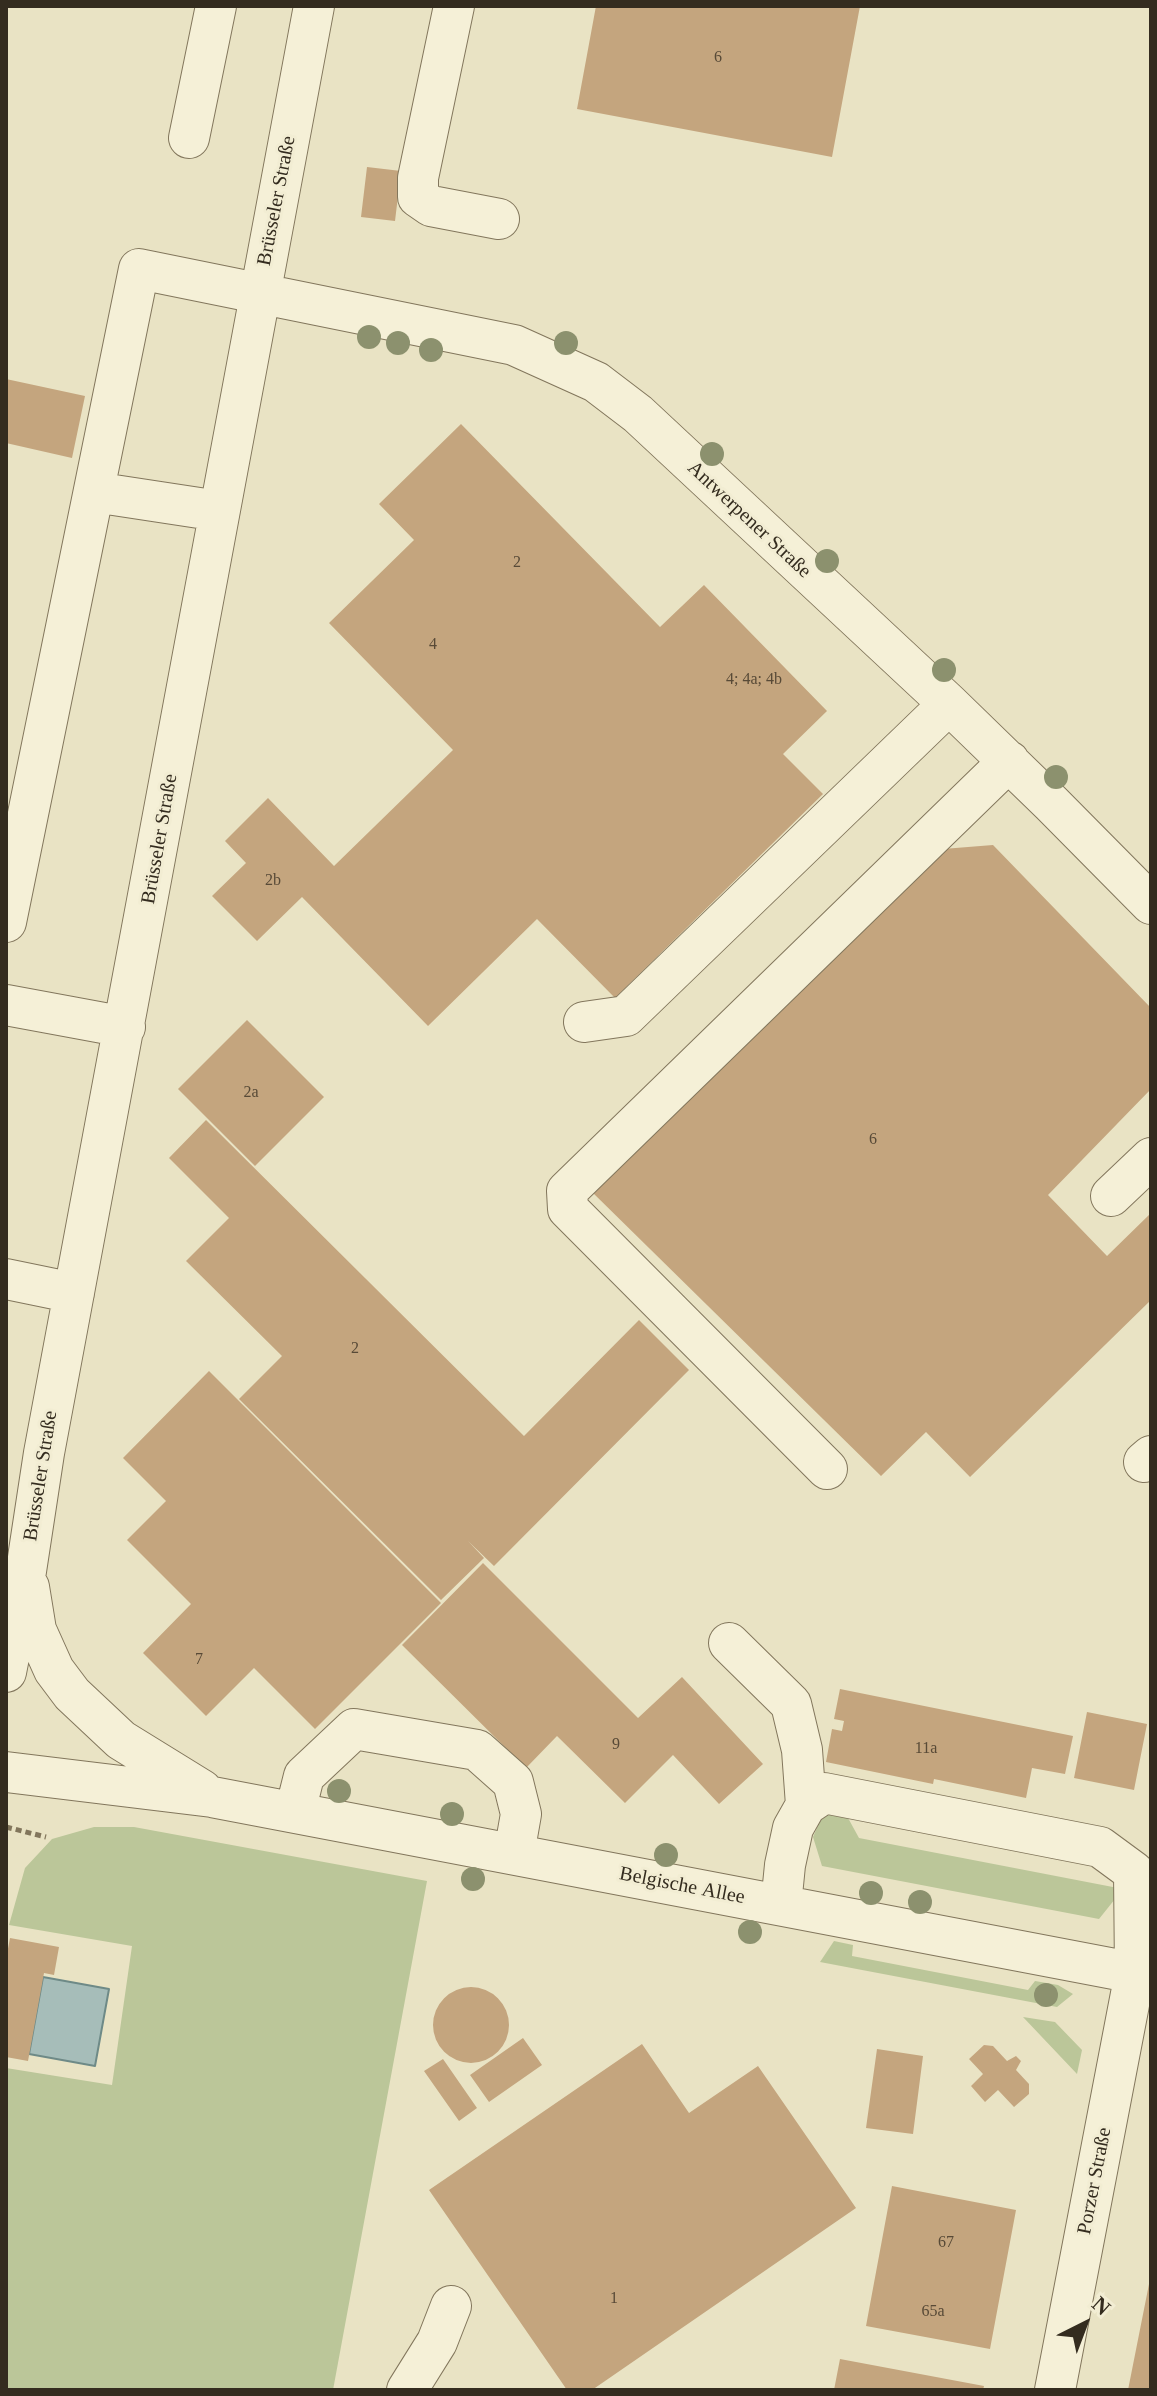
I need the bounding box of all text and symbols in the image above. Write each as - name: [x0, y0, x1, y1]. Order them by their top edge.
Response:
- house number: 6: [714, 48, 722, 68]
- street label: Brüsseler Straße: [253, 134, 301, 268]
- street label: Antwerpener Straße: [682, 456, 816, 584]
- house number: 2: [513, 553, 521, 573]
- house number: 4: [429, 635, 437, 655]
- house number: 4; 4a; 4b: [726, 670, 782, 690]
- street label: Brüsseler Straße: [137, 772, 183, 906]
- house number: 2b: [265, 871, 281, 891]
- house number: 2a: [243, 1083, 259, 1103]
- house number: 6: [869, 1130, 877, 1150]
- house number: 2: [351, 1339, 359, 1359]
- street label: Brüsseler Straße: [19, 1409, 63, 1543]
- house number: 7: [195, 1650, 203, 1670]
- house number: 9: [612, 1735, 620, 1755]
- house number: 11a: [915, 1739, 937, 1759]
- street label: Belgische Allee: [617, 1862, 747, 1910]
- street label: Porzer Straße: [1073, 2126, 1117, 2236]
- house number: 67: [938, 2233, 954, 2253]
- north arrow: [1045, 2284, 1125, 2364]
- house number: 1: [610, 2289, 618, 2309]
- text: N: [1087, 2291, 1116, 2320]
- house number: 65a: [921, 2302, 945, 2322]

